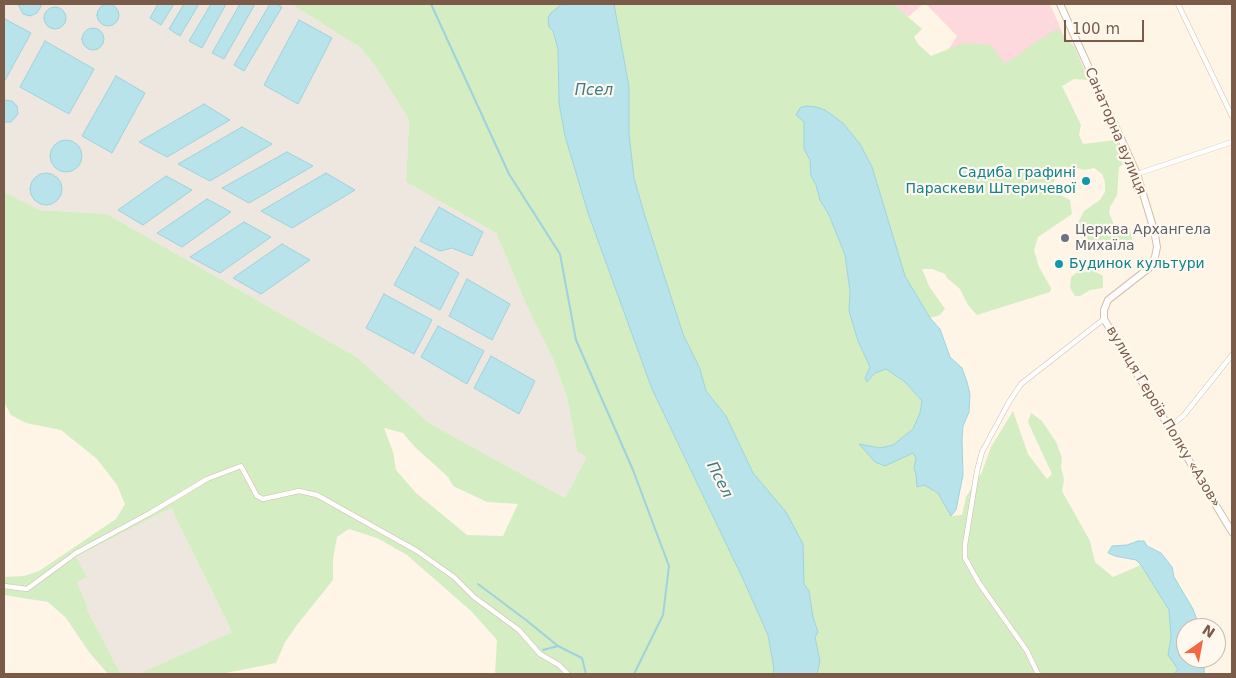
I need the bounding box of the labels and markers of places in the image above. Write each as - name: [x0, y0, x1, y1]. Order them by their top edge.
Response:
- place label: Садиба графині Параскеви Штеричевої: [906, 165, 1076, 198]
- marker: Садиба графині Параскеви Штеричевої: [1080, 175, 1092, 187]
- place label: Церква Архангела Михаїла: [1075, 222, 1211, 254]
- marker: Церква Архангела Михаїла: [1059, 232, 1071, 244]
- place label: Будинок культури: [1069, 256, 1205, 272]
- marker: Будинок культури: [1053, 258, 1065, 270]

